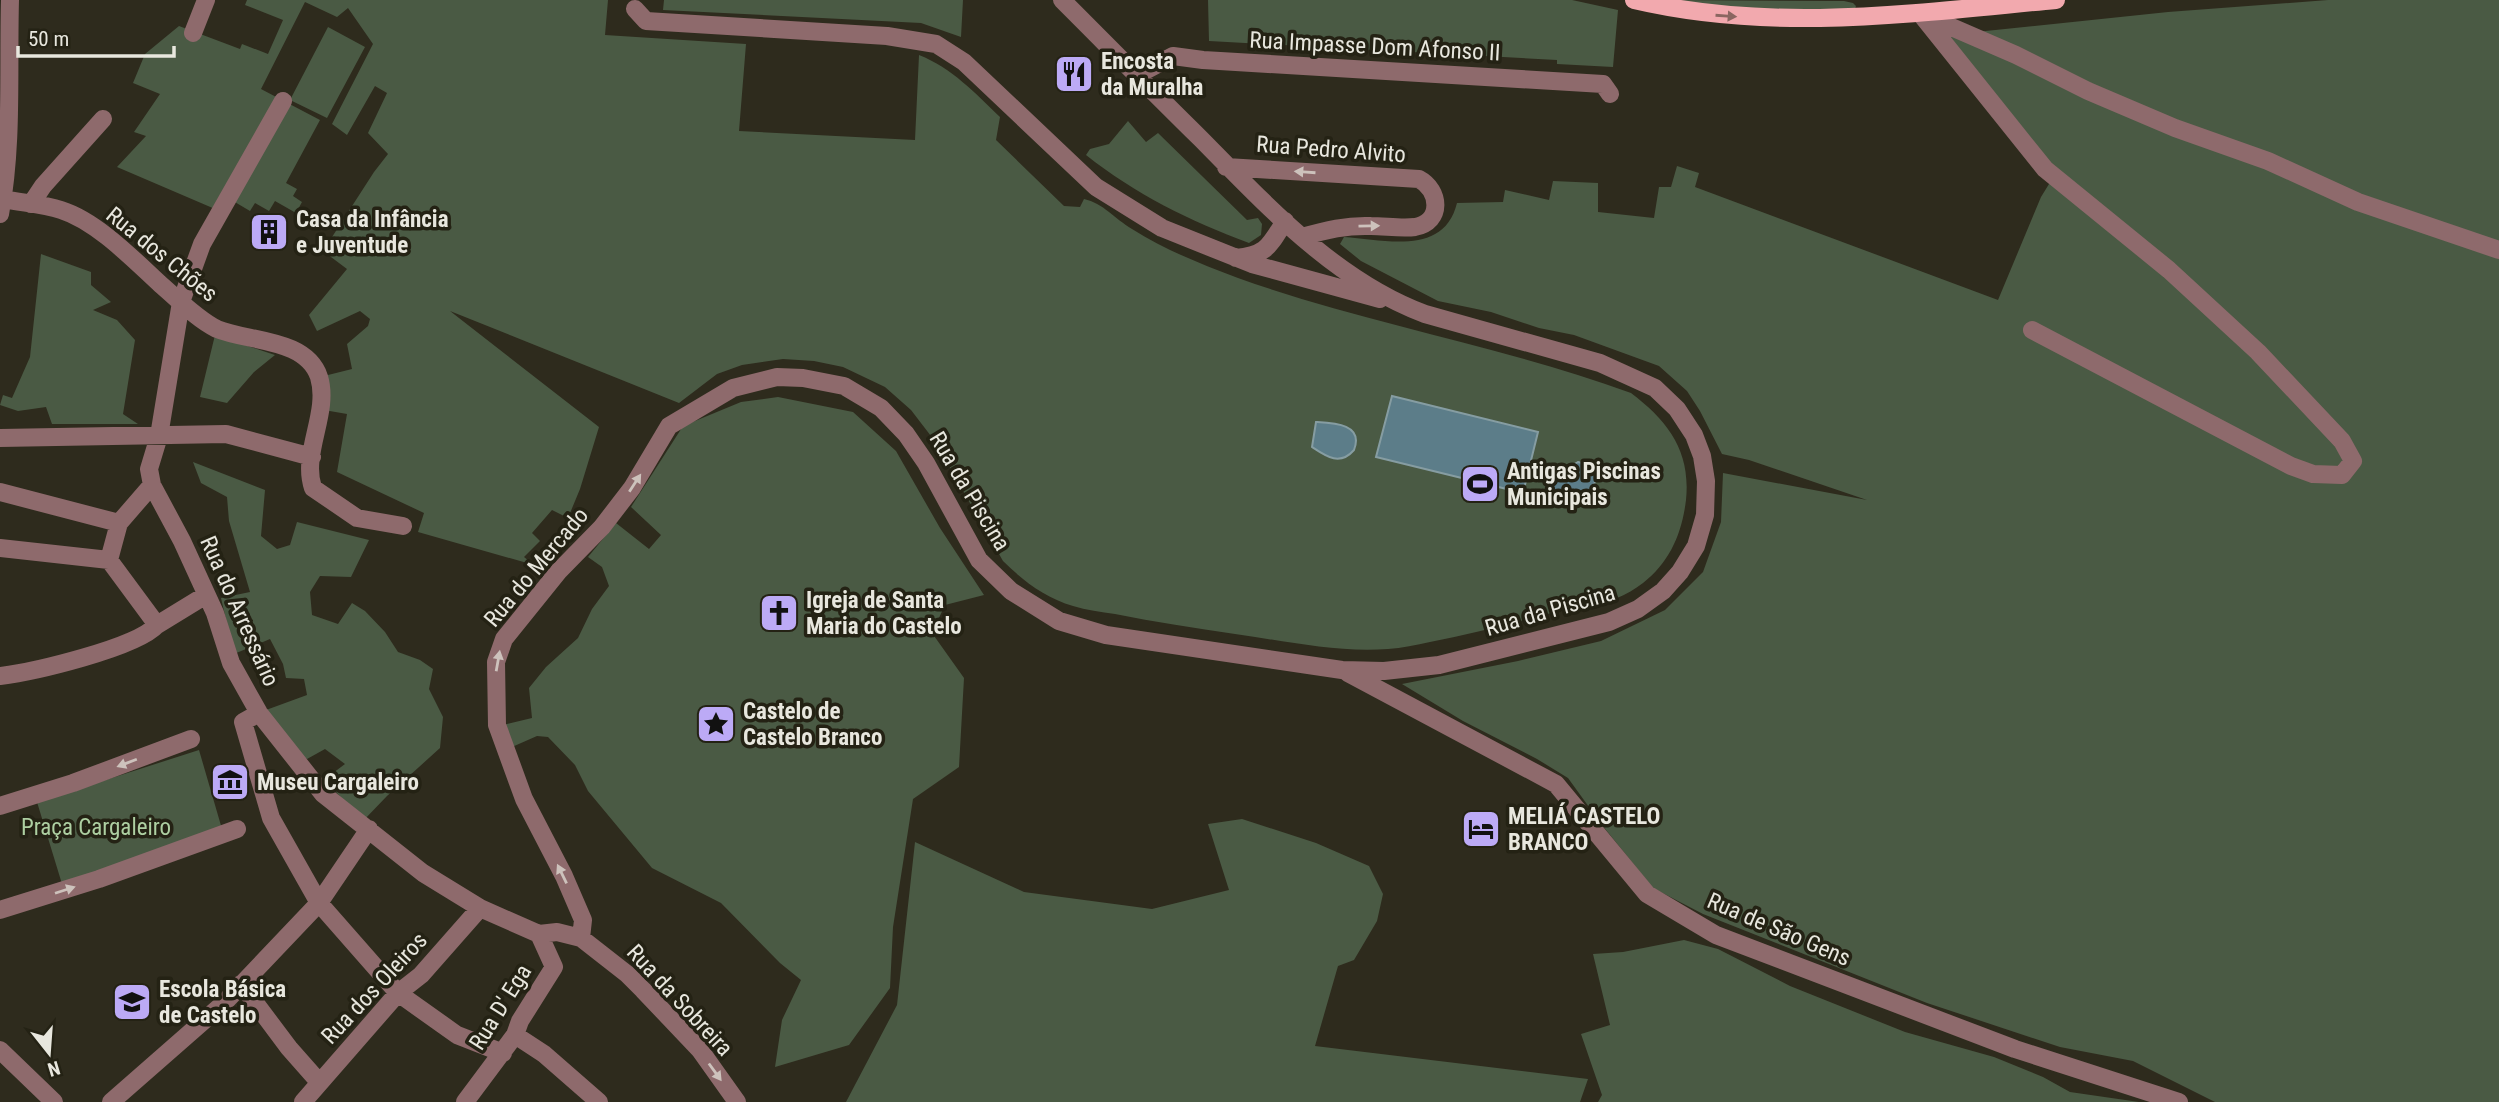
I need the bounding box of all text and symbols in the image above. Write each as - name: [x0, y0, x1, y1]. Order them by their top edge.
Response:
- one-way arrow: [1715, 11, 1737, 22]
- scale bar: [18, 14, 173, 58]
- street label: Rua Impasse Dom Afonso II: [1249, 26, 1501, 67]
- text: 50 m: [28, 27, 69, 51]
- place label: Encosta da Muralha: [1101, 48, 1204, 101]
- restaurant icon: Encosta da Muralha: [1053, 53, 1095, 95]
- street label: Rua Pedro Alvito: [1255, 131, 1407, 168]
- one-way arrow: [1293, 166, 1315, 177]
- street label: Rua dos Chões: [101, 201, 223, 307]
- place label: Casa da Infância e Juventude: [296, 206, 449, 259]
- building icon: Casa da Infância e Juventude: [248, 211, 290, 253]
- one-way arrow: [1358, 220, 1380, 232]
- street label: Rua da Piscina: [924, 427, 1016, 556]
- place label: Antigas Piscinas Municipais: [1507, 458, 1661, 511]
- sports icon: Antigas Piscinas Municipais: [1459, 463, 1501, 505]
- one-way arrow: [628, 474, 642, 492]
- street label: Rua do Mercado: [479, 502, 594, 632]
- street label: Rua do Arressário: [194, 532, 285, 690]
- street label: Rua da Piscina: [1482, 579, 1618, 642]
- place label: Igreja de Santa Maria do Castelo: [806, 587, 962, 640]
- church icon: Igreja de Santa Maria do Castelo: [758, 592, 800, 634]
- one-way arrow: [493, 650, 504, 672]
- place label: Castelo de Castelo Branco: [743, 698, 882, 751]
- place icon: Castelo de Castelo Branco: [695, 703, 737, 745]
- one-way arrow: [117, 757, 138, 768]
- museum icon: Museu Cargaleiro: [209, 761, 251, 803]
- place label: Museu Cargaleiro: [257, 769, 419, 796]
- place label: MELIÁ CASTELO BRANCO: [1508, 802, 1660, 856]
- hotel icon: MELIÁ CASTELO BRANCO: [1460, 808, 1502, 850]
- park label: Praça Cargaleiro: [21, 814, 171, 841]
- one-way arrow: [557, 864, 568, 884]
- one-way arrow: [55, 884, 76, 894]
- street label: Rua de São Gens: [1703, 887, 1854, 972]
- street label: Rua dos Oleiros: [316, 927, 433, 1050]
- street label: Rua da Sobreira: [621, 939, 738, 1062]
- street label: Rua D' Ega: [464, 960, 537, 1055]
- place label: Escola Básica de Castelo: [159, 976, 286, 1029]
- school or university icon: Escola Básica de Castelo: [111, 981, 153, 1023]
- north arrow: [14, 1018, 84, 1088]
- text: N: [45, 1056, 63, 1081]
- one-way arrow: [708, 1063, 722, 1081]

